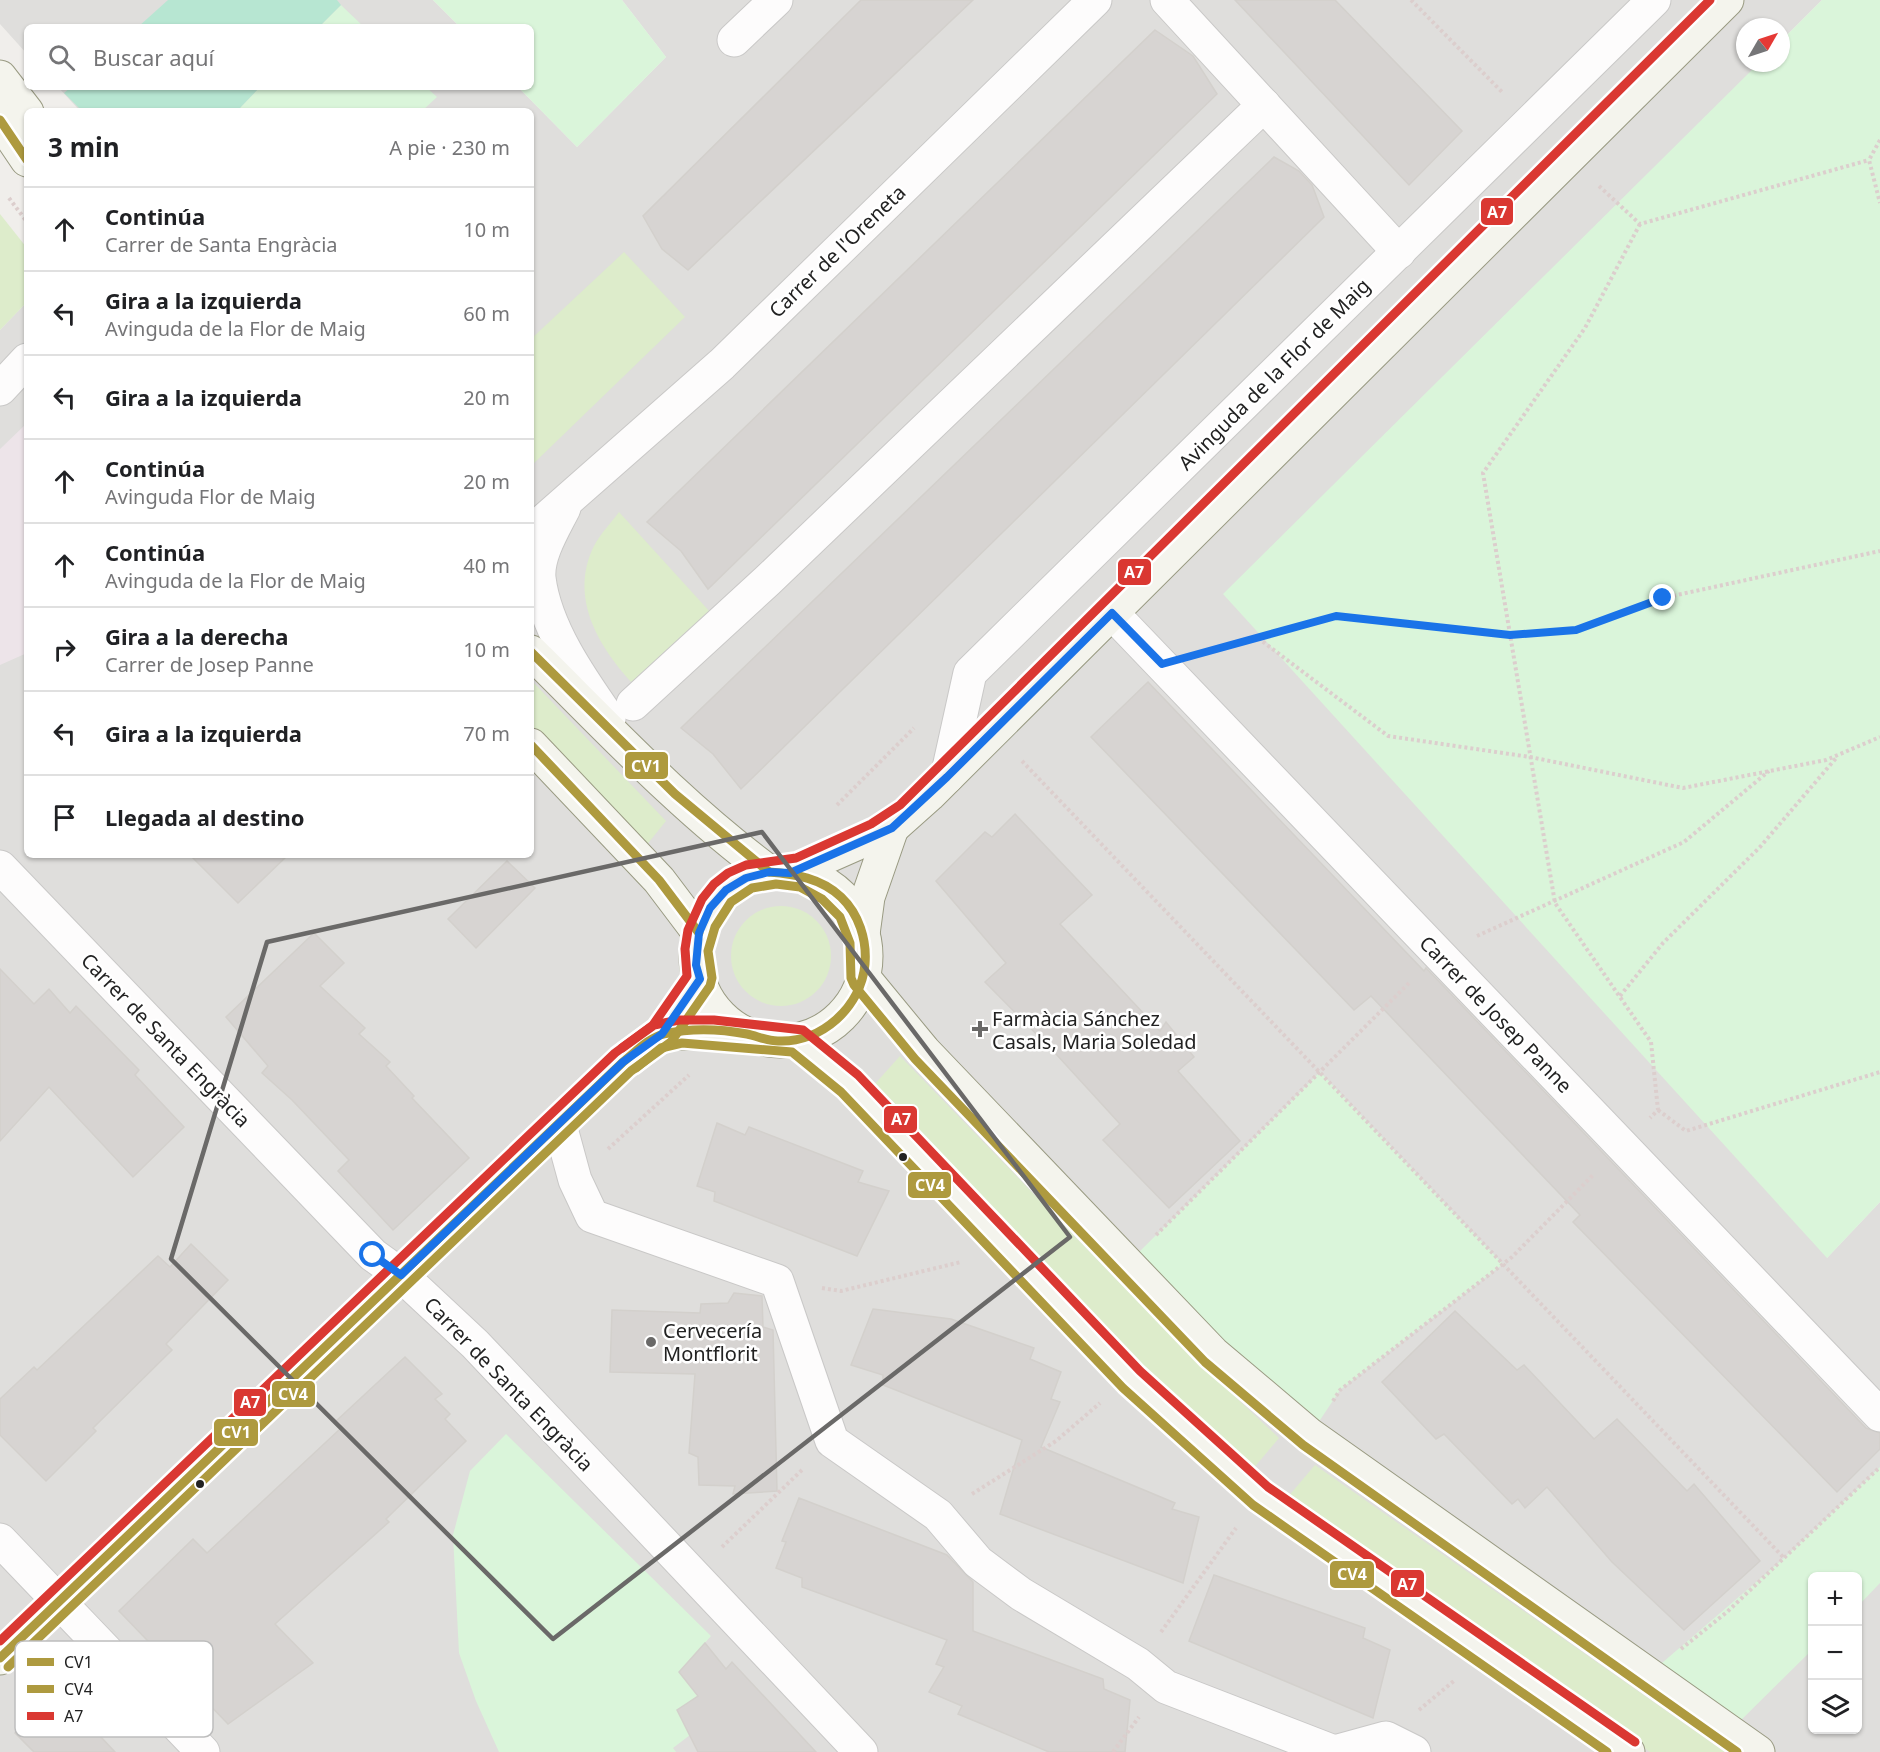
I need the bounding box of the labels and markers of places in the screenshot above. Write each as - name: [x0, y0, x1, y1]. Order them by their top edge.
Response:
- place label: Farmàcia Sánchez Casals, Maria Soledad: [992, 1005, 1197, 1055]
- marker: Farmàcia Sánchez Casals, Maria Soledad: [973, 1022, 987, 1036]
- unlabelled marker: [897, 1151, 909, 1163]
- place label: Cervecería Montflorit: [663, 1317, 762, 1367]
- marker: Cervecería Montflorit: [644, 1335, 658, 1349]
- unlabelled marker: [194, 1478, 206, 1490]

